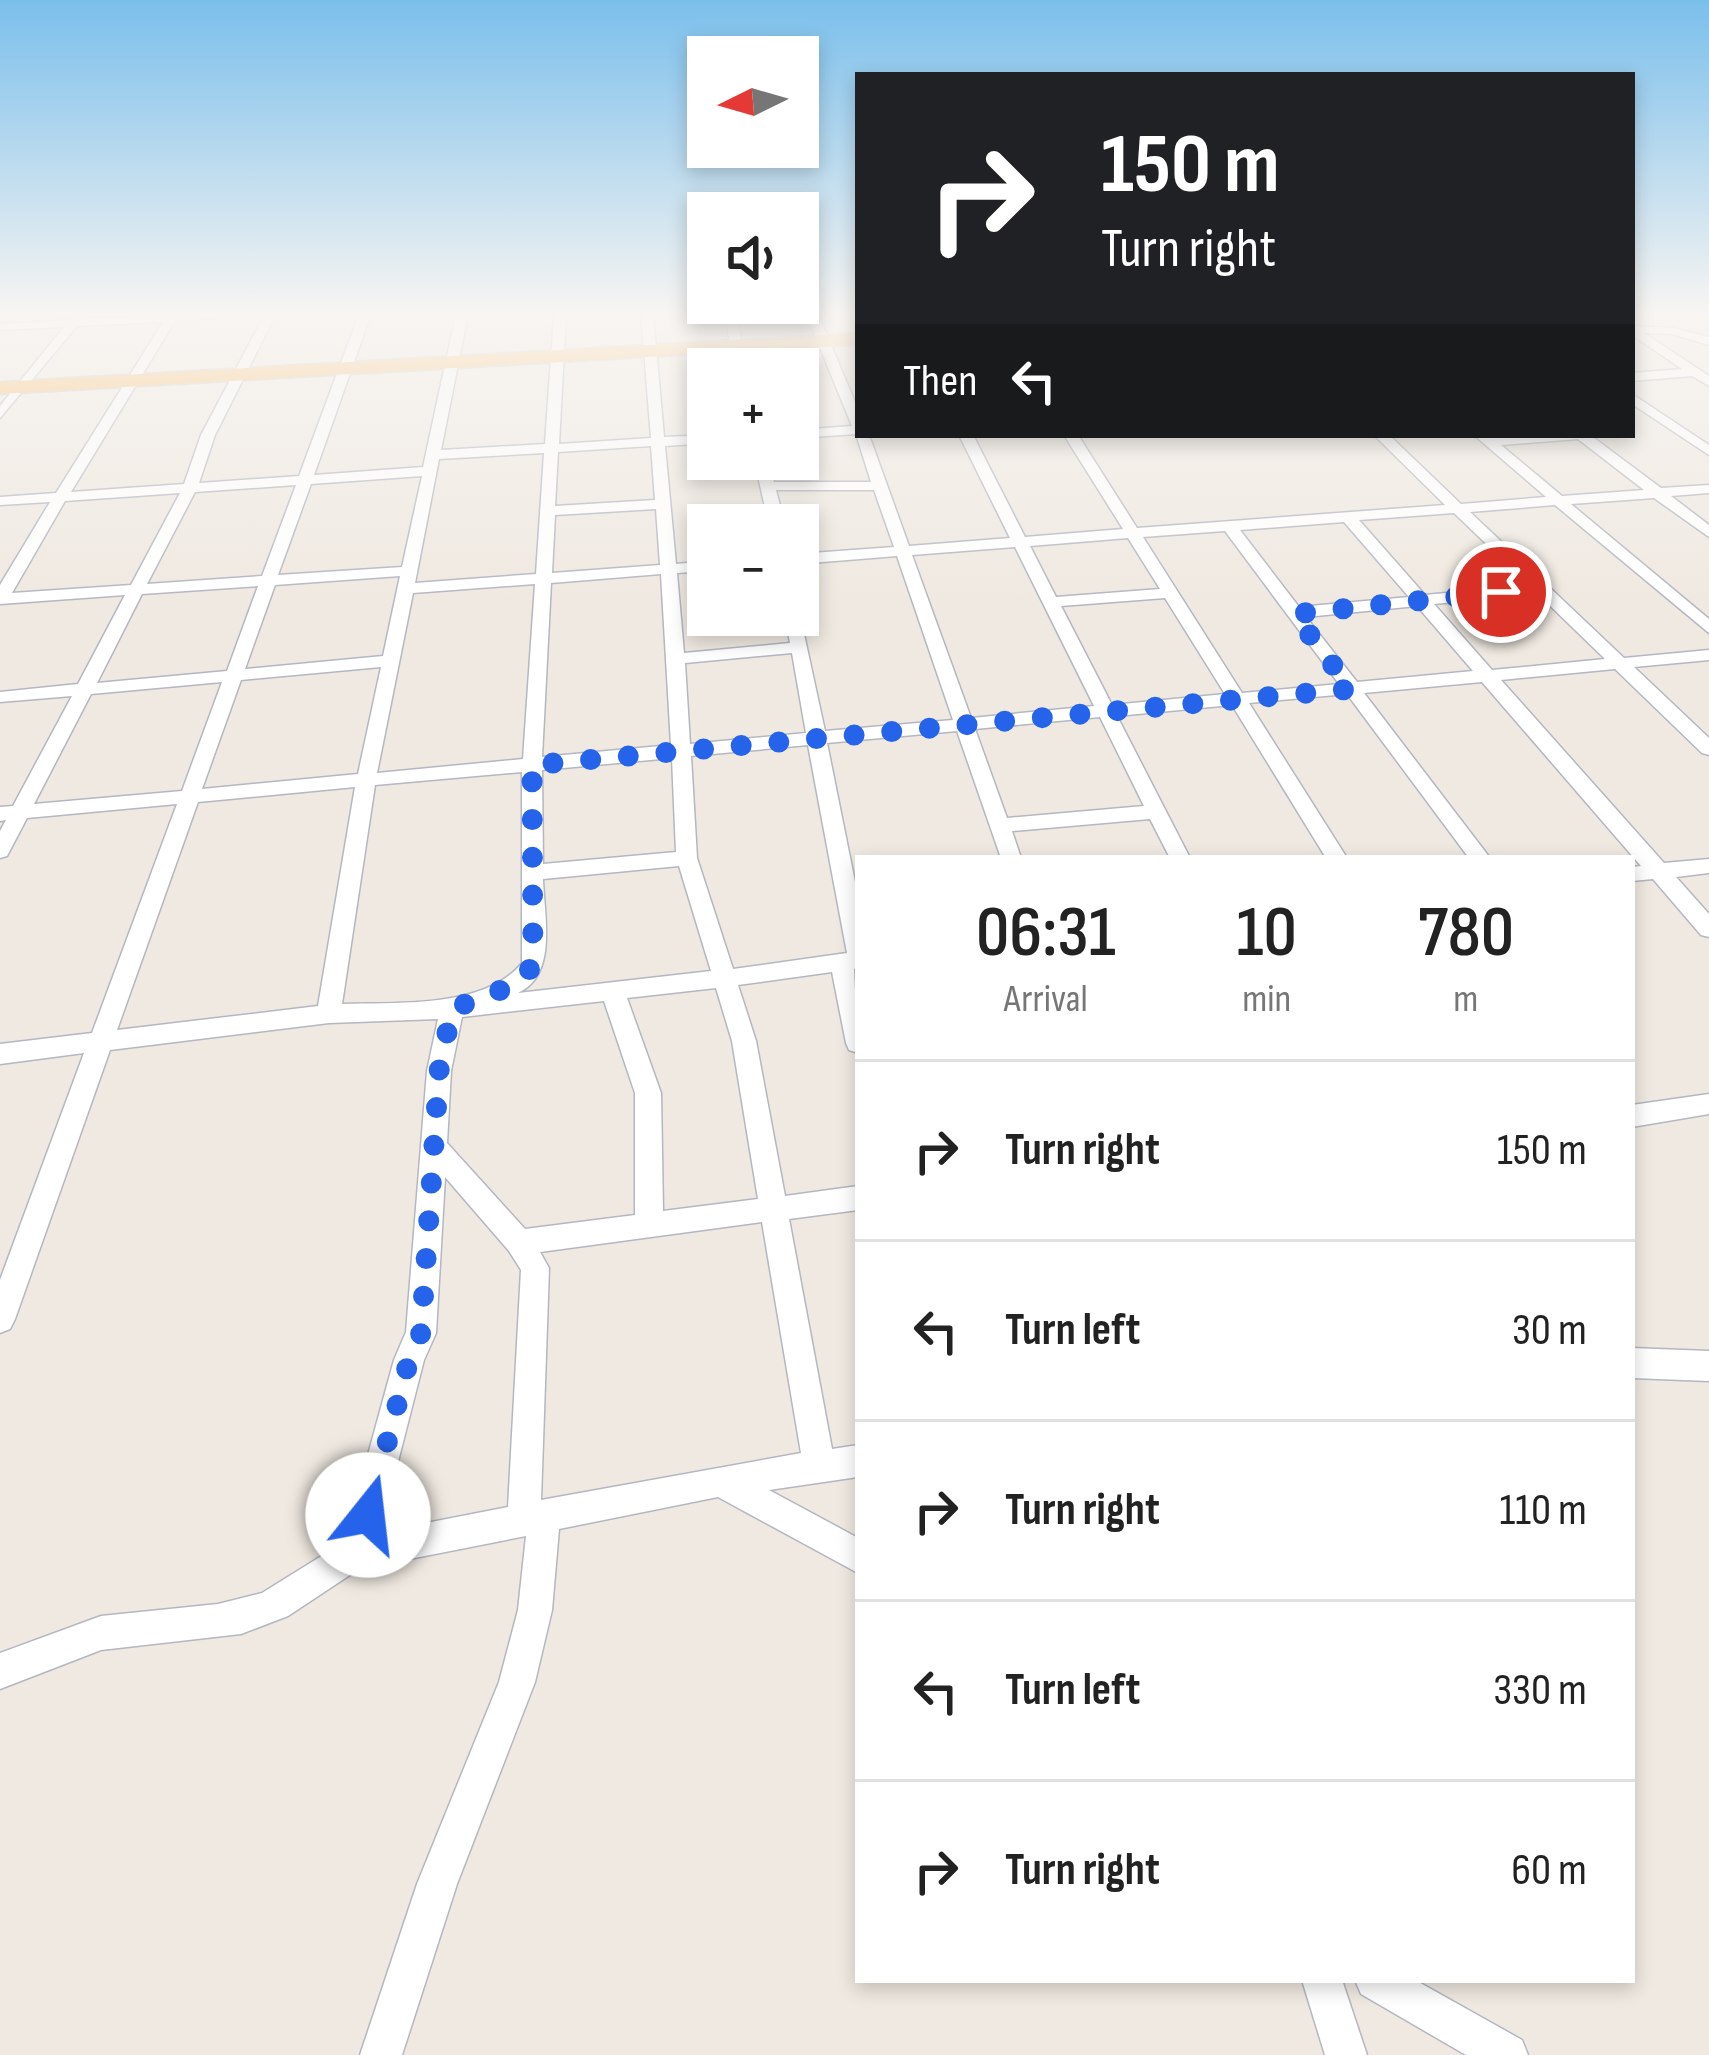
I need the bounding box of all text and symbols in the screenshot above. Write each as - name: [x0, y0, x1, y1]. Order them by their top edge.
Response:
- north arrow: [687, 36, 819, 168]
- map controls: [687, 36, 819, 636]
- text: 150 m: [1101, 115, 1280, 216]
- icon: right: [903, 120, 1059, 276]
- button: sound: [687, 192, 819, 324]
- text: Turn right: [1101, 217, 1276, 282]
- button: +: [687, 348, 819, 480]
- icon: left: [1001, 348, 1067, 414]
- text: Then: [903, 354, 977, 409]
- button: −: [687, 504, 819, 636]
- pin: [1450, 541, 1552, 643]
- icon: arrive: [1468, 559, 1534, 625]
- text: 06:31: [976, 890, 1116, 977]
- text: 10: [1237, 890, 1297, 977]
- text: 780: [1418, 890, 1514, 977]
- text: Arrival: [1004, 976, 1088, 1023]
- text: min: [1242, 976, 1291, 1023]
- text: m: [1453, 976, 1478, 1023]
- icon: right: [903, 1118, 969, 1184]
- text: Turn right: [1005, 1123, 1160, 1178]
- text: 150 m: [1497, 1123, 1587, 1178]
- icon: left: [903, 1298, 969, 1364]
- text: Turn left: [1005, 1303, 1140, 1358]
- text: 30 m: [1512, 1303, 1587, 1358]
- position arrow: [305, 1452, 431, 1578]
- icon: right: [903, 1478, 969, 1544]
- text: Turn right: [1005, 1483, 1160, 1538]
- text: 110 m: [1499, 1483, 1587, 1538]
- icon: left: [903, 1658, 969, 1724]
- text: Turn left: [1005, 1663, 1140, 1718]
- text: 330 m: [1493, 1663, 1587, 1718]
- icon: right: [903, 1838, 969, 1904]
- text: Turn right: [1005, 1843, 1160, 1898]
- text: 60 m: [1511, 1843, 1587, 1898]

